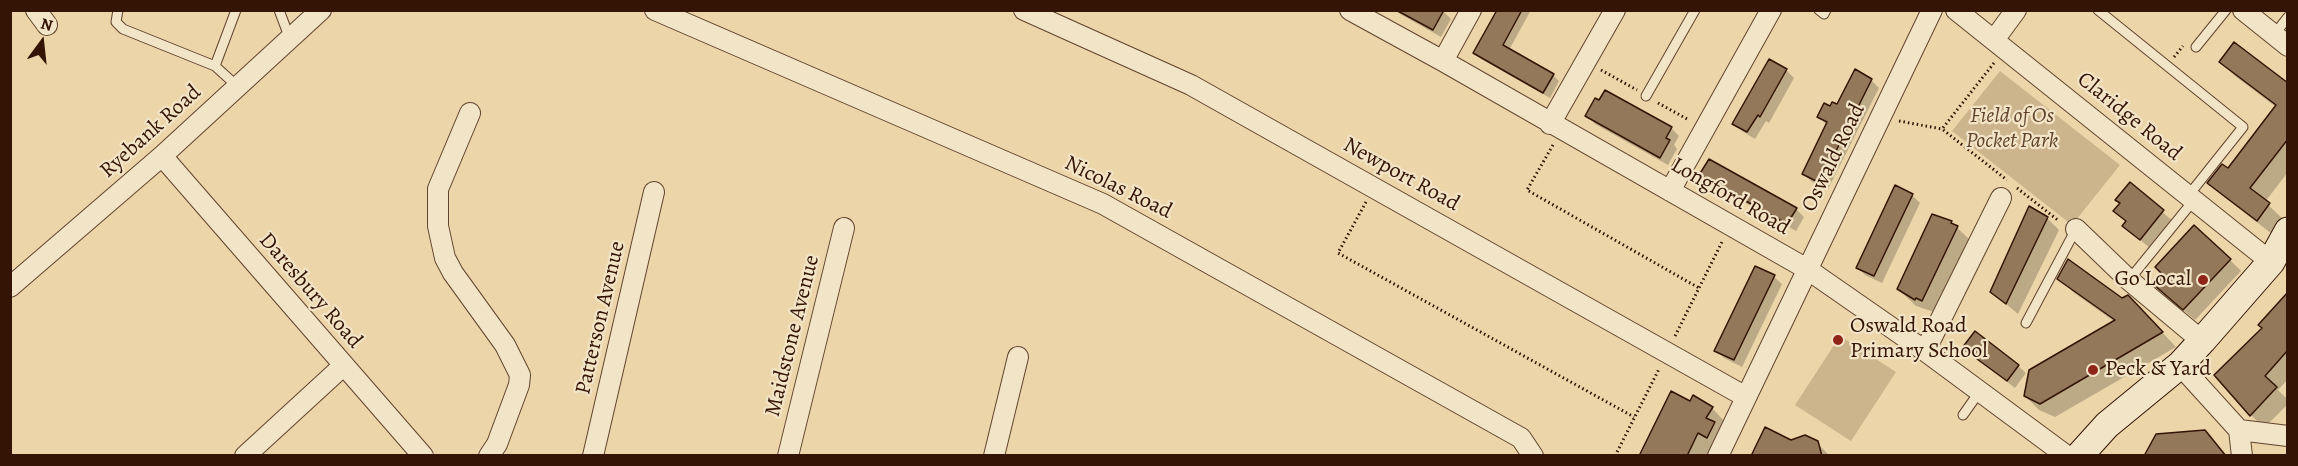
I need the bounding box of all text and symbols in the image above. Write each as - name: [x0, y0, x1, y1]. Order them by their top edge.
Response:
- north arrow: [12, 12, 72, 72]
- text: N: [38, 12, 55, 37]
- street label: Claridge Road: [2071, 67, 2187, 167]
- street label: Ryebank Road: [95, 80, 207, 184]
- street label: Oswald Road: [1797, 100, 1871, 216]
- park label: Field of Os Pocket Park: [1966, 104, 2058, 156]
- street label: Newport Road: [1338, 132, 1464, 218]
- street label: Nicolas Road: [1060, 151, 1176, 225]
- street label: Longford Road: [1666, 152, 1794, 242]
- street label: Daresbury Road: [253, 228, 367, 354]
- street label: Patterson Avenue: [571, 239, 631, 397]
- street label: Maidstone Avenue: [760, 253, 826, 419]
- place label: Go Local: [2115, 267, 2191, 293]
- marker: Go Local: [2196, 273, 2210, 287]
- place label: Oswald Road Primary School: [1850, 314, 1988, 366]
- marker: Oswald Road Primary School: [1831, 333, 1845, 347]
- place label: Peck & Yard: [2105, 357, 2211, 383]
- marker: Peck & Yard: [2086, 363, 2100, 377]

